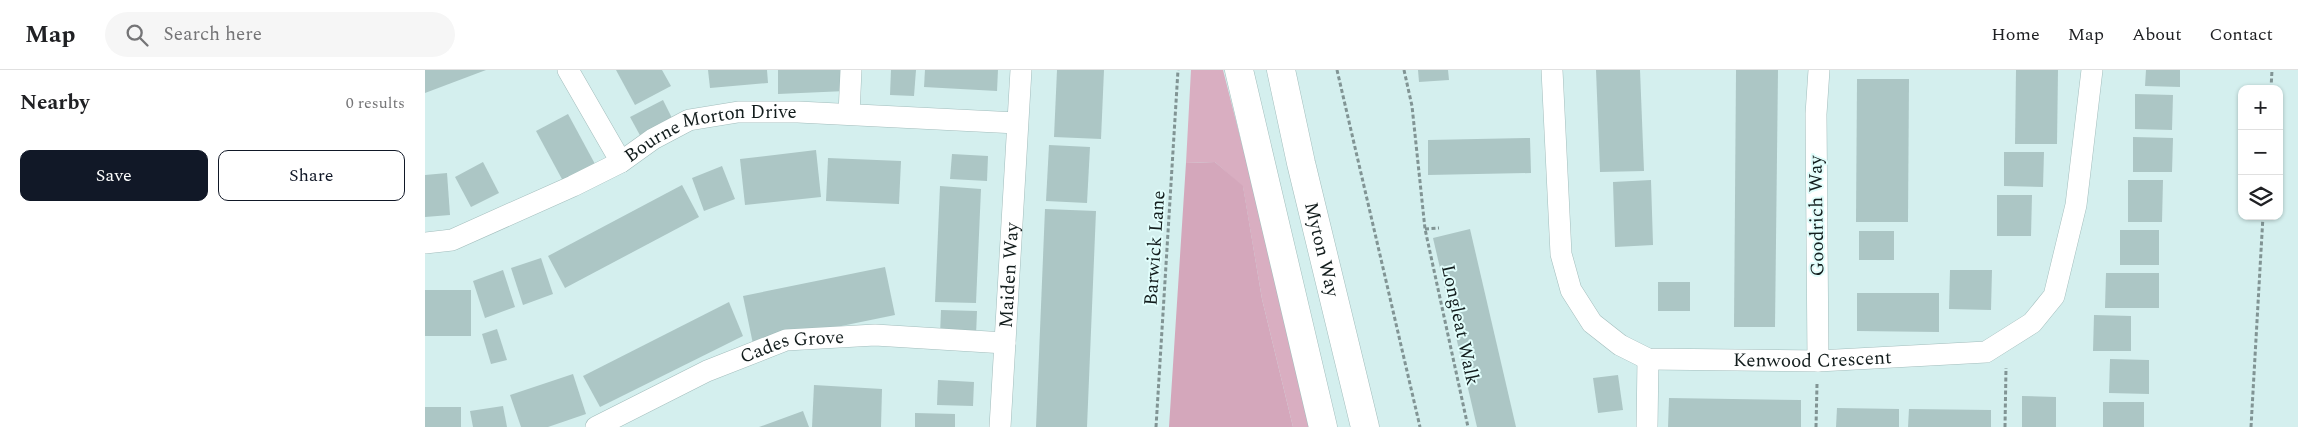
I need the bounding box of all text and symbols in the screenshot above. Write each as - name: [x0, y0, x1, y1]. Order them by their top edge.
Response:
- search box: [105, 12, 455, 57]
- text: Map: [25, 17, 75, 53]
- text: Search here: [163, 20, 262, 49]
- icon: search: [123, 21, 151, 49]
- text: Home: [1991, 21, 2040, 48]
- text: Map: [2068, 21, 2104, 48]
- text: About: [2132, 21, 2182, 48]
- text: Contact: [2210, 21, 2273, 48]
- map controls: [2238, 85, 2283, 220]
- button: +: [2238, 85, 2283, 130]
- text: Nearby: [20, 87, 90, 119]
- text: 0 results: [346, 91, 405, 115]
- street label: Bourne Morton Drive: [618, 98, 797, 170]
- button: −: [2238, 130, 2283, 175]
- button: Save: [20, 150, 208, 201]
- button: Share: [218, 150, 405, 201]
- street label: Goodrich Way: [1801, 154, 1833, 277]
- button: layers: [2238, 175, 2283, 220]
- street label: Barwick Lane: [1137, 189, 1173, 307]
- street label: Myton Way: [1296, 199, 1348, 301]
- street label: Maiden Way: [991, 221, 1027, 329]
- street label: Longleat Walk: [1433, 262, 1487, 388]
- street label: Cades Grove: [736, 322, 845, 371]
- street label: Kenwood Crescent: [1733, 343, 1893, 376]

